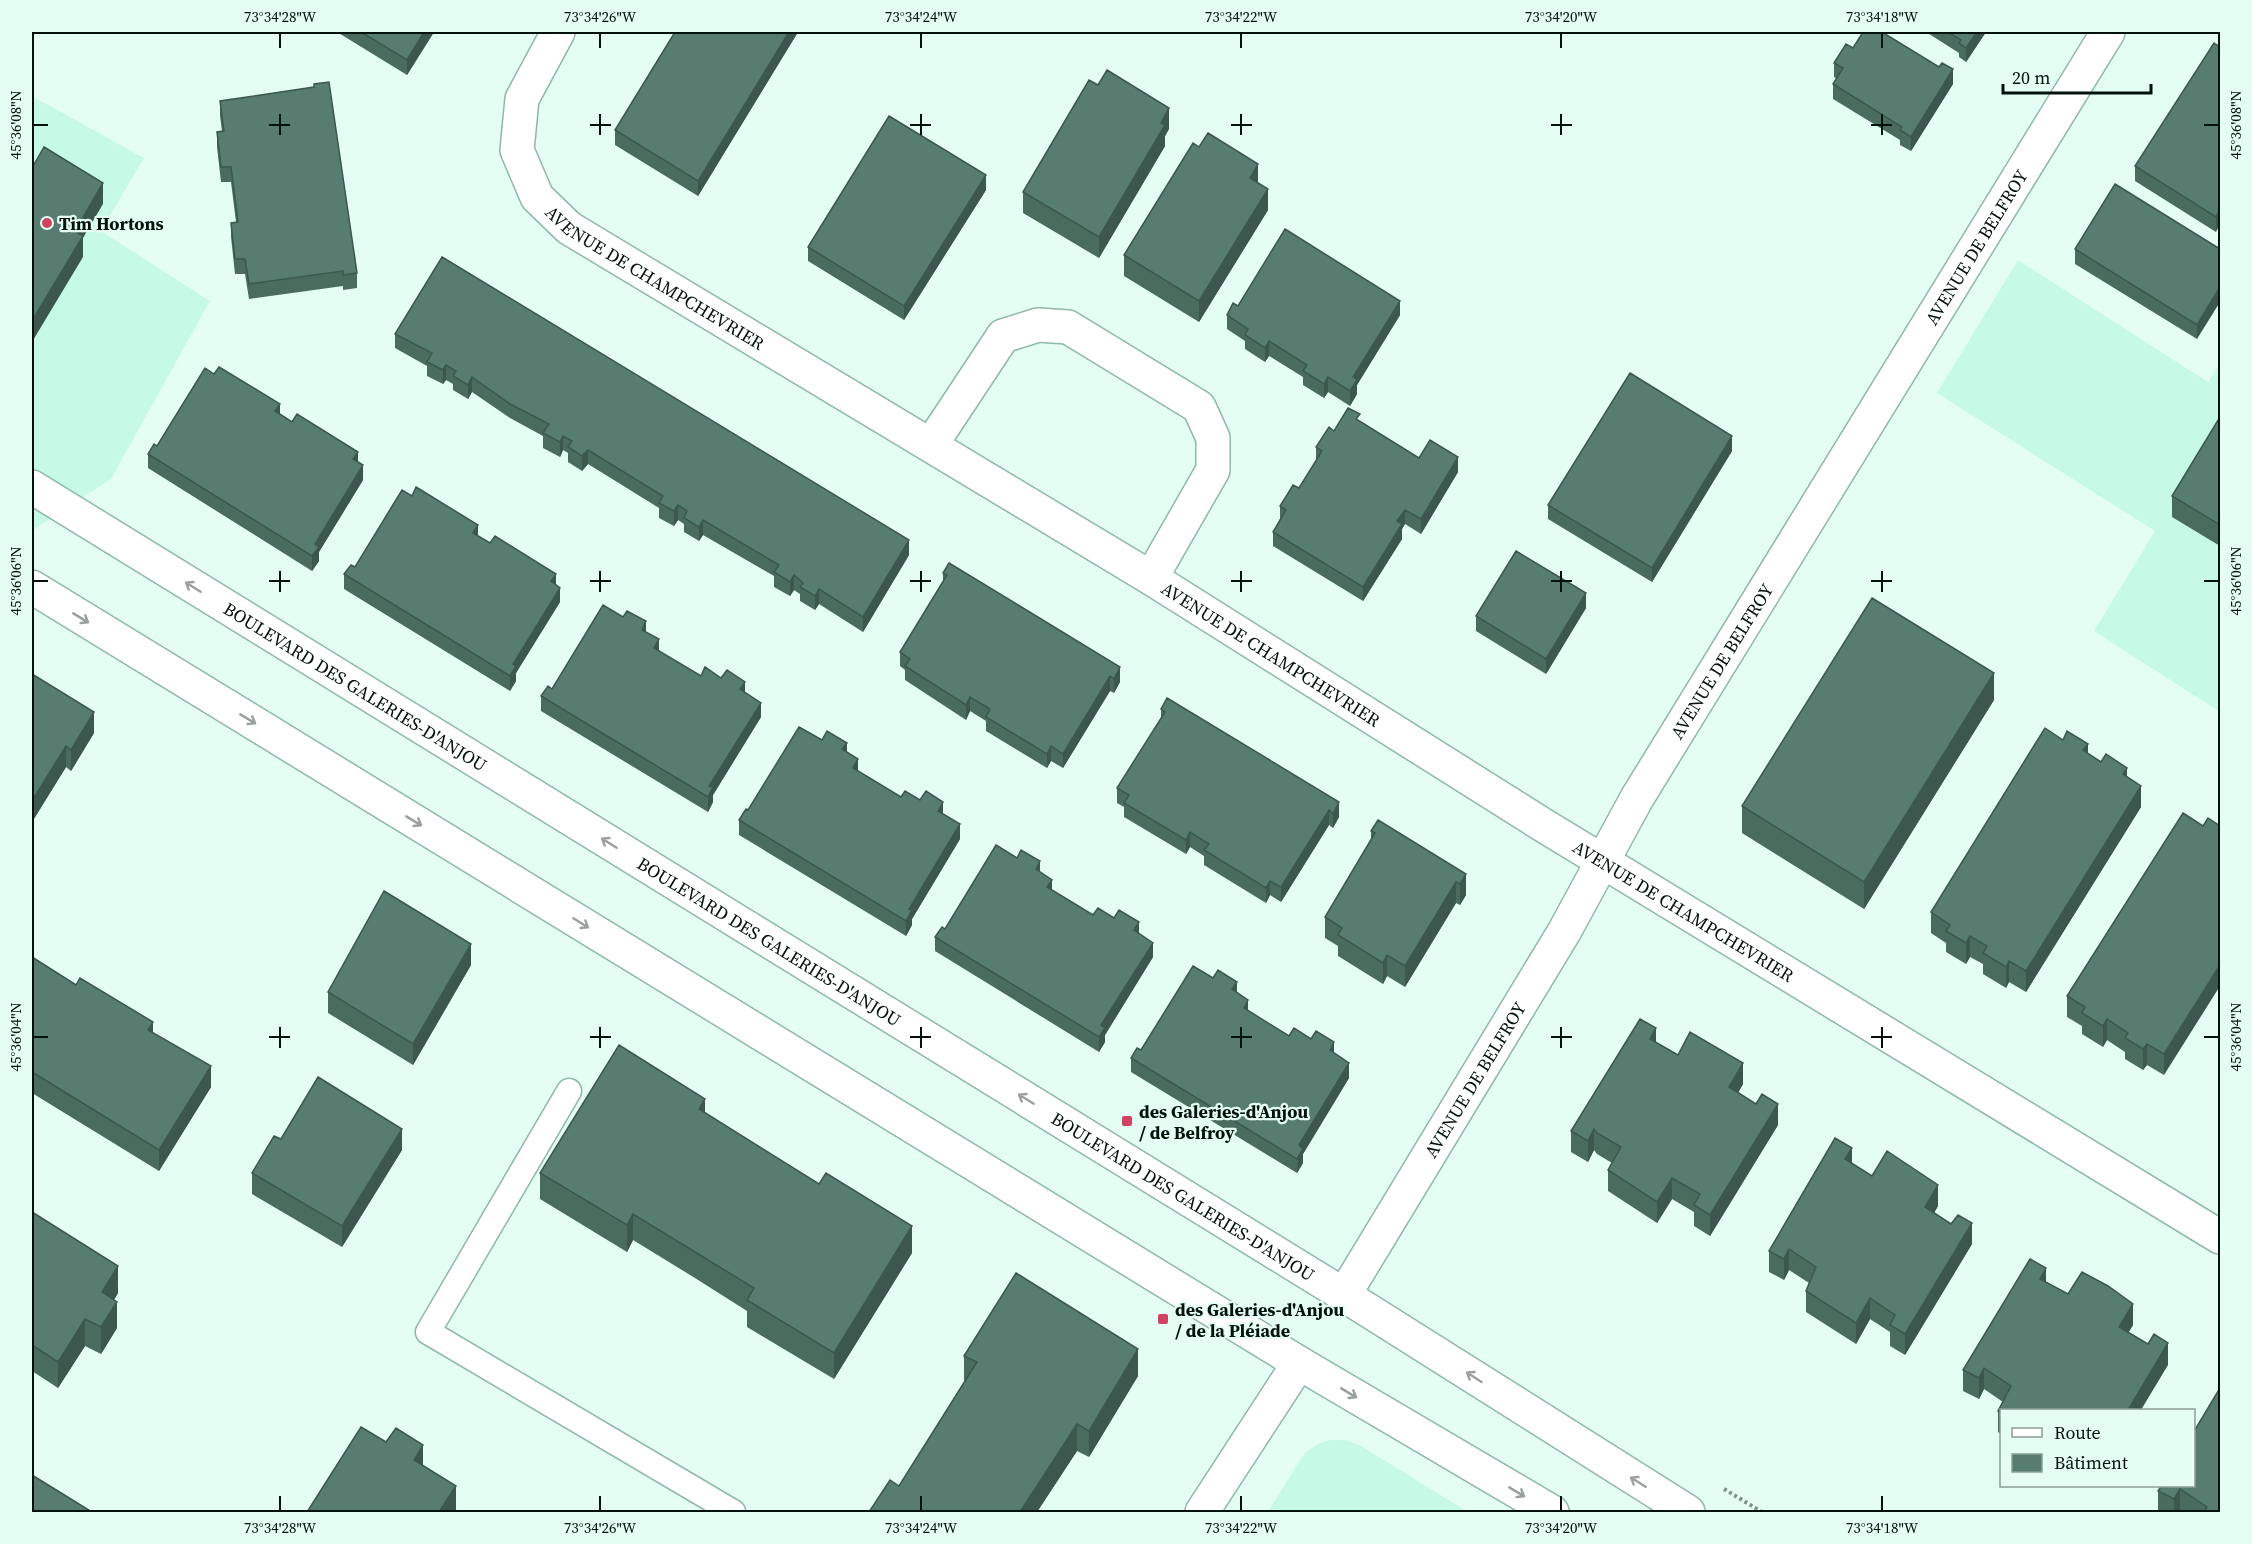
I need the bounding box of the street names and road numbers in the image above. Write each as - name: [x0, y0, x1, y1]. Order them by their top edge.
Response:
- street label: AVENUE DE BELFROY: [1919, 164, 2033, 329]
- street label: AVENUE DE CHAMPCHEVRIER: [540, 199, 770, 355]
- street label: AVENUE DE CHAMPCHEVRIER: [1157, 575, 1386, 732]
- street label: AVENUE DE BELFROY: [1664, 578, 1779, 743]
- street label: BOULEVARD DES GALERIES-D'ANJOU: [219, 596, 492, 777]
- street label: AVENUE DE CHAMPCHEVRIER: [1568, 834, 1799, 988]
- street label: BOULEVARD DES GALERIES-D'ANJOU: [633, 850, 906, 1032]
- street label: AVENUE DE BELFROY: [1418, 996, 1532, 1162]
- street label: BOULEVARD DES GALERIES-D'ANJOU: [1047, 1105, 1320, 1287]

